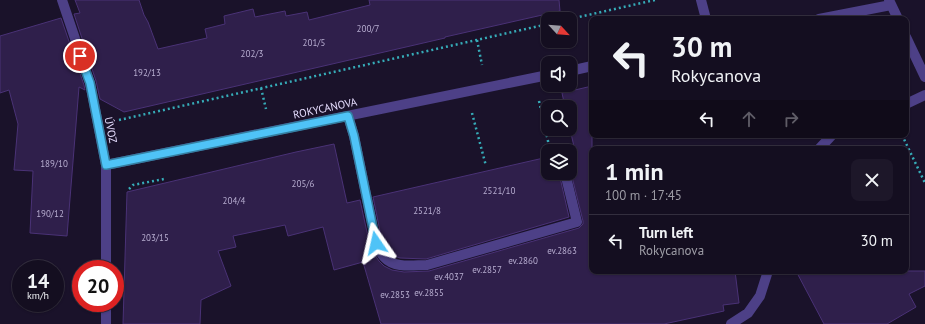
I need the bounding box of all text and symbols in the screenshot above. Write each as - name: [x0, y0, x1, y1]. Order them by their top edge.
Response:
- north arrow: [541, 12, 577, 48]
- map controls: [541, 12, 577, 180]
- house number: 200/7: [357, 23, 379, 34]
- text: 30 m: [671, 28, 732, 65]
- icon: left: [605, 32, 657, 84]
- house number: 201/5: [303, 37, 325, 48]
- pin: [63, 39, 97, 73]
- icon: arrive: [69, 45, 91, 67]
- house number: 202/3: [241, 48, 263, 59]
- button: sound: [541, 56, 577, 92]
- text: Rokycanova: [671, 64, 761, 87]
- house number: 192/13: [133, 67, 161, 78]
- street label: ROKYCANOVA: [292, 94, 359, 122]
- button: search: [541, 100, 577, 136]
- icon: left: [696, 108, 718, 130]
- icon: ahead: [738, 108, 760, 130]
- icon: right: [780, 108, 802, 130]
- street label: ÚVOZ: [102, 116, 120, 144]
- button: layers: [541, 144, 577, 180]
- text: 1 min: [605, 156, 664, 187]
- house number: 189/10: [40, 158, 68, 169]
- button: close: [851, 159, 893, 201]
- house number: 205/6: [292, 178, 314, 189]
- house number: 2521/10: [483, 185, 515, 196]
- text: 100 m · 17:45: [605, 187, 682, 204]
- house number: 204/4: [223, 195, 245, 206]
- house number: 2521/8: [413, 205, 441, 216]
- house number: 190/12: [36, 208, 64, 219]
- position arrow: [355, 222, 397, 264]
- text: Turn left: [639, 223, 693, 242]
- icon: left: [605, 230, 627, 252]
- text: 30 m: [860, 231, 893, 250]
- house number: 203/15: [141, 232, 169, 243]
- text: Rokycanova: [639, 242, 704, 259]
- house number: ev.2863: [547, 245, 577, 256]
- house number: ev.2860: [508, 255, 538, 266]
- speed limit sign: 20: [72, 260, 124, 312]
- house number: ev.2857: [472, 264, 502, 275]
- text: 14: [27, 268, 49, 294]
- house number: ev.4037: [434, 271, 464, 282]
- house number: ev.2855: [414, 287, 444, 298]
- text: km/h: [27, 289, 49, 302]
- house number: ev.2853: [380, 289, 410, 300]

